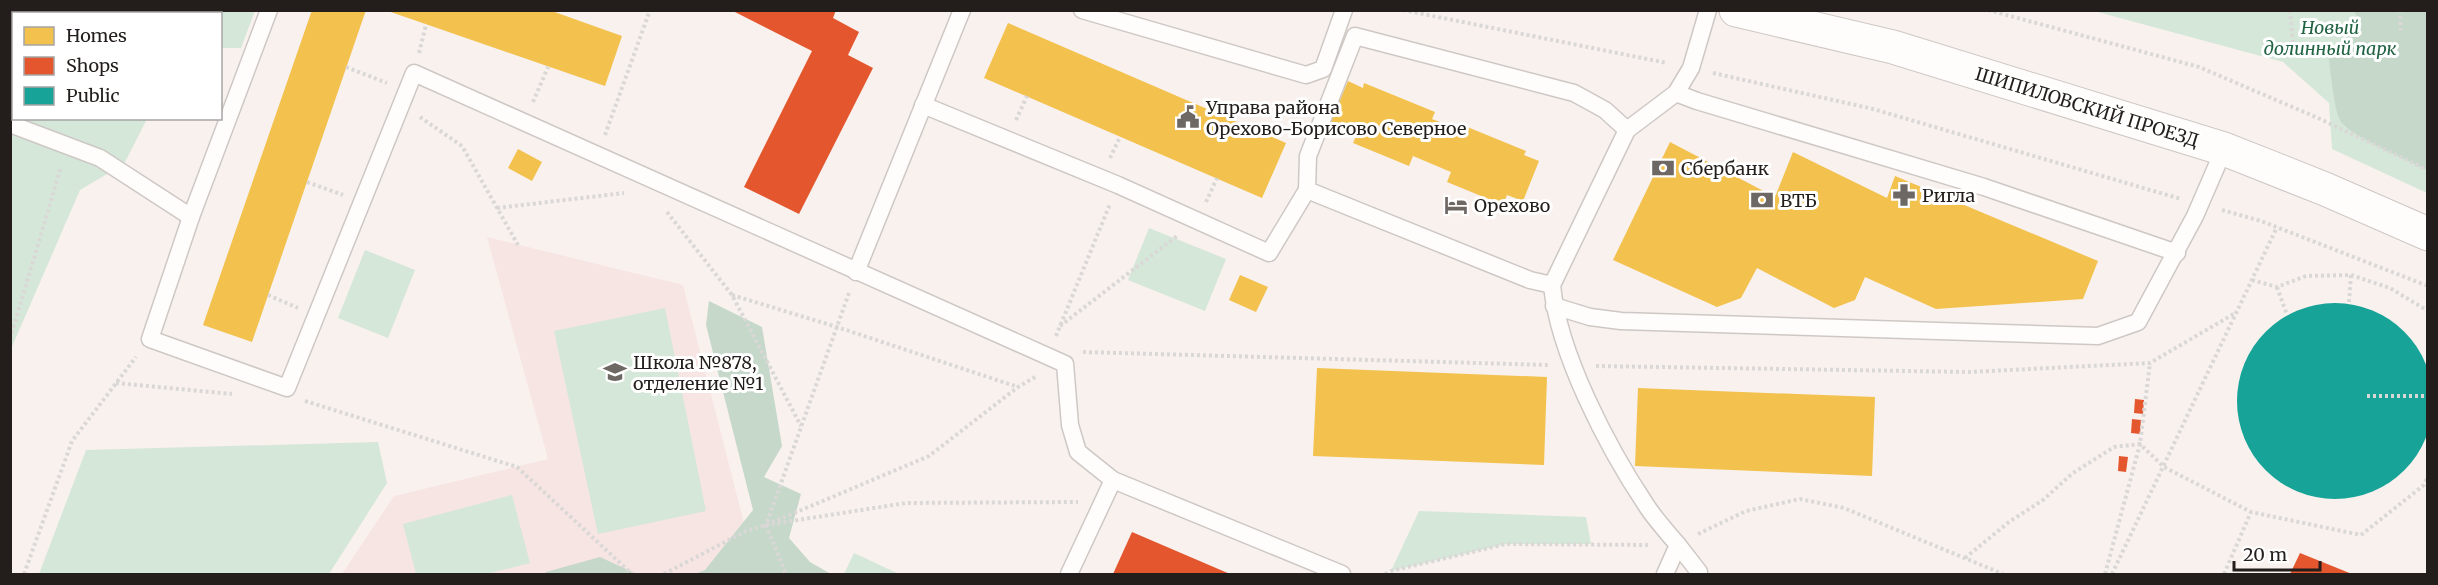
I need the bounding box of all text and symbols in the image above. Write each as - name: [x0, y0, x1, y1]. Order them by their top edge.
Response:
- legend: [12, 12, 222, 120]
- park label: Новый долинный парк: [2264, 16, 2396, 60]
- text: Homes: [66, 24, 127, 47]
- text: Shops: [66, 54, 119, 77]
- street label: ШИПИЛОВСКИЙ ПРОЕЗД: [1972, 62, 2202, 152]
- text: Public: [66, 84, 120, 107]
- place label: Управа района Орехово-Борисово Северное: [1205, 96, 1466, 140]
- public building icon: Управа района Орехово-Борисово Северное: [1175, 104, 1201, 130]
- bank icon: Сбербанк: [1650, 155, 1676, 181]
- place label: Сбербанк: [1681, 157, 1769, 180]
- pharmacy icon: Ригла: [1891, 182, 1917, 208]
- place label: Ригла: [1922, 184, 1975, 207]
- bank icon: ВТБ: [1749, 187, 1775, 213]
- place label: ВТБ: [1780, 189, 1817, 212]
- hotel icon: Орехово: [1443, 192, 1469, 218]
- place label: Орехово: [1474, 194, 1550, 217]
- place label: Школа №878, отделение №1: [633, 351, 763, 395]
- school or university icon: Школа №878, отделение №1: [602, 359, 628, 385]
- scale bar: [2234, 534, 2320, 572]
- text: 20 m: [2243, 543, 2287, 566]

